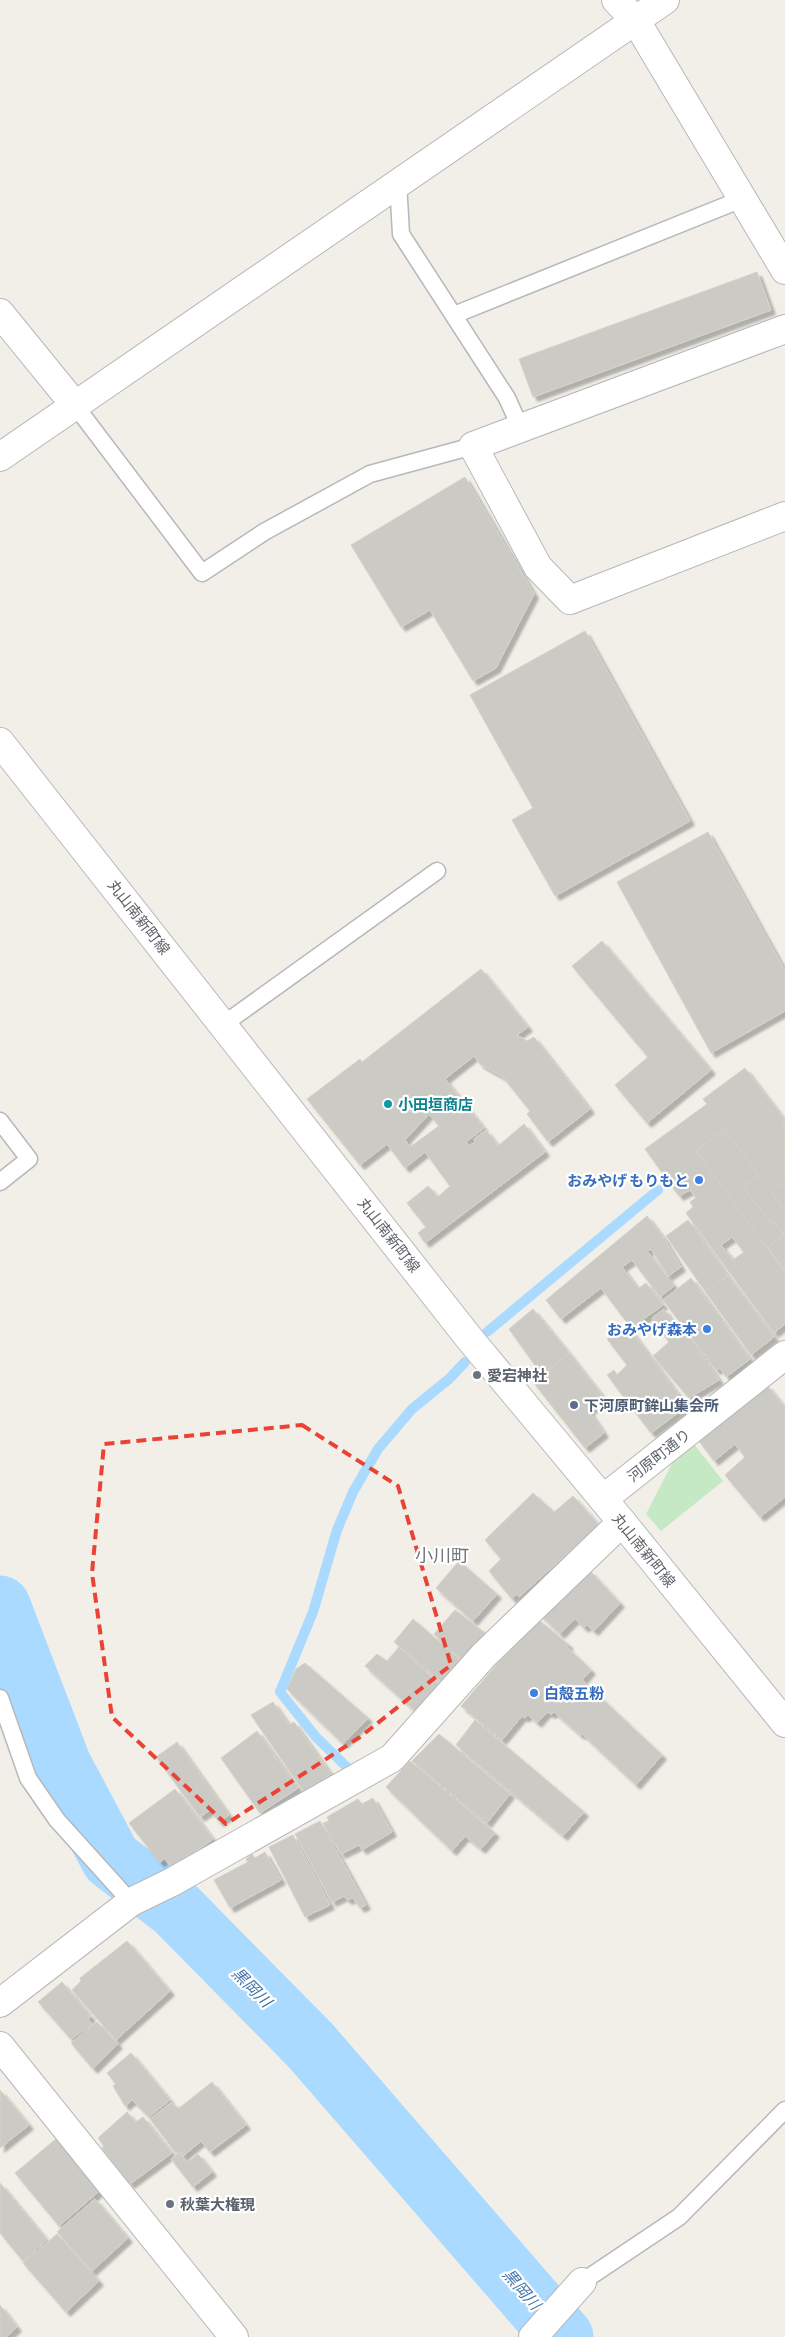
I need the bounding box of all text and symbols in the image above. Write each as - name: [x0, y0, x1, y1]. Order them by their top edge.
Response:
- street label: 丸山南新町線: [105, 876, 173, 958]
- place label: 小田垣商店: [398, 1096, 473, 1113]
- marker: 小田垣商店: [382, 1098, 394, 1110]
- place label: おみやげ もりもと: [567, 1172, 689, 1189]
- marker: おみやげ もりもと: [693, 1174, 705, 1186]
- street label: 丸山南新町線: [355, 1194, 423, 1276]
- place label: おみやげ森本: [607, 1321, 697, 1338]
- marker: おみやげ森本: [701, 1323, 713, 1335]
- place label: 愛宕神社: [487, 1367, 547, 1384]
- marker: 愛宕神社: [471, 1369, 483, 1381]
- place label: 下河原町鉾山集会所: [584, 1397, 719, 1414]
- marker: 下河原町鉾山集会所: [568, 1399, 580, 1411]
- street label: 河原町通り: [624, 1425, 694, 1485]
- street label: 丸山南新町線: [609, 1510, 679, 1590]
- district label: 小川町: [415, 1545, 469, 1566]
- place label: 白殻五粉: [544, 1685, 605, 1702]
- marker: 白殻五粉: [528, 1687, 540, 1699]
- water label: 黒岡川: [229, 1964, 277, 2012]
- place label: 秋葉大権現: [180, 2196, 255, 2213]
- marker: 秋葉大権現: [164, 2198, 176, 2210]
- water label: 黒岡川: [499, 2265, 546, 2315]

